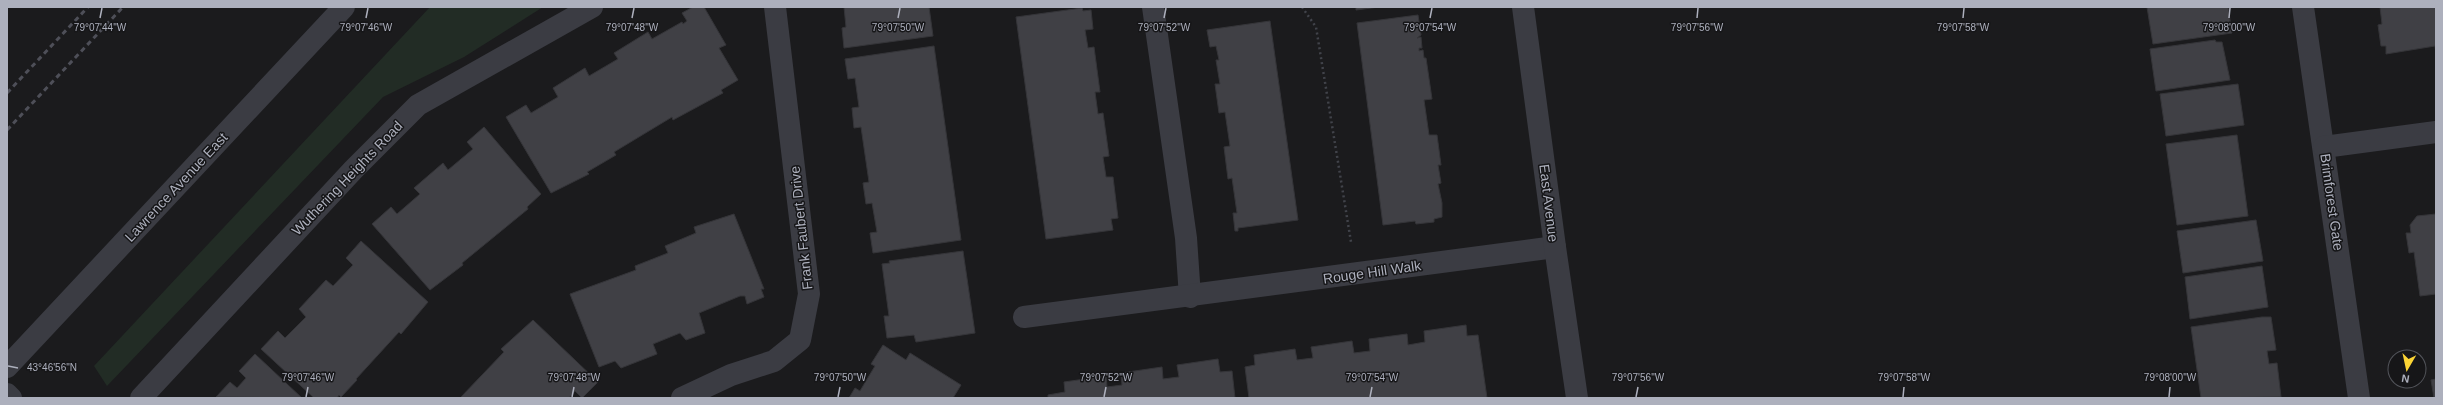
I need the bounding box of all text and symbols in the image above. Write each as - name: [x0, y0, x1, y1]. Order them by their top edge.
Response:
- text: 79°07'44"W: [74, 22, 127, 33]
- text: 79°07'46"W: [340, 22, 393, 33]
- text: 79°07'48"W: [606, 22, 659, 33]
- text: 79°07'50"W: [872, 22, 925, 33]
- text: 79°07'52"W: [1138, 22, 1191, 33]
- text: 79°07'54"W: [1404, 22, 1457, 33]
- text: 79°07'56"W: [1671, 22, 1724, 33]
- text: 79°07'58"W: [1937, 22, 1990, 33]
- text: 79°08'00"W: [2203, 22, 2256, 33]
- street label: Wuthering Heights Road: [288, 118, 406, 238]
- street label: Lawrence Avenue East: [121, 129, 231, 245]
- street label: Brimforest Gate: [2317, 152, 2347, 252]
- street label: East Avenue: [1536, 163, 1562, 243]
- street label: Frank Faubert Drive: [787, 165, 815, 291]
- street label: Rouge Hill Walk: [1322, 257, 1423, 287]
- north arrow: [2387, 349, 2427, 389]
- text: 43°46'56"N: [27, 362, 77, 373]
- text: 79°07'46"W: [282, 372, 335, 383]
- text: 79°07'48"W: [548, 372, 601, 383]
- text: 79°07'50"W: [814, 372, 867, 383]
- text: 79°07'52"W: [1080, 372, 1133, 383]
- text: 79°07'54"W: [1346, 372, 1399, 383]
- text: 79°07'56"W: [1612, 372, 1665, 383]
- text: 79°07'58"W: [1878, 372, 1931, 383]
- text: 79°08'00"W: [2144, 372, 2197, 383]
- text: N: [2401, 372, 2410, 385]

